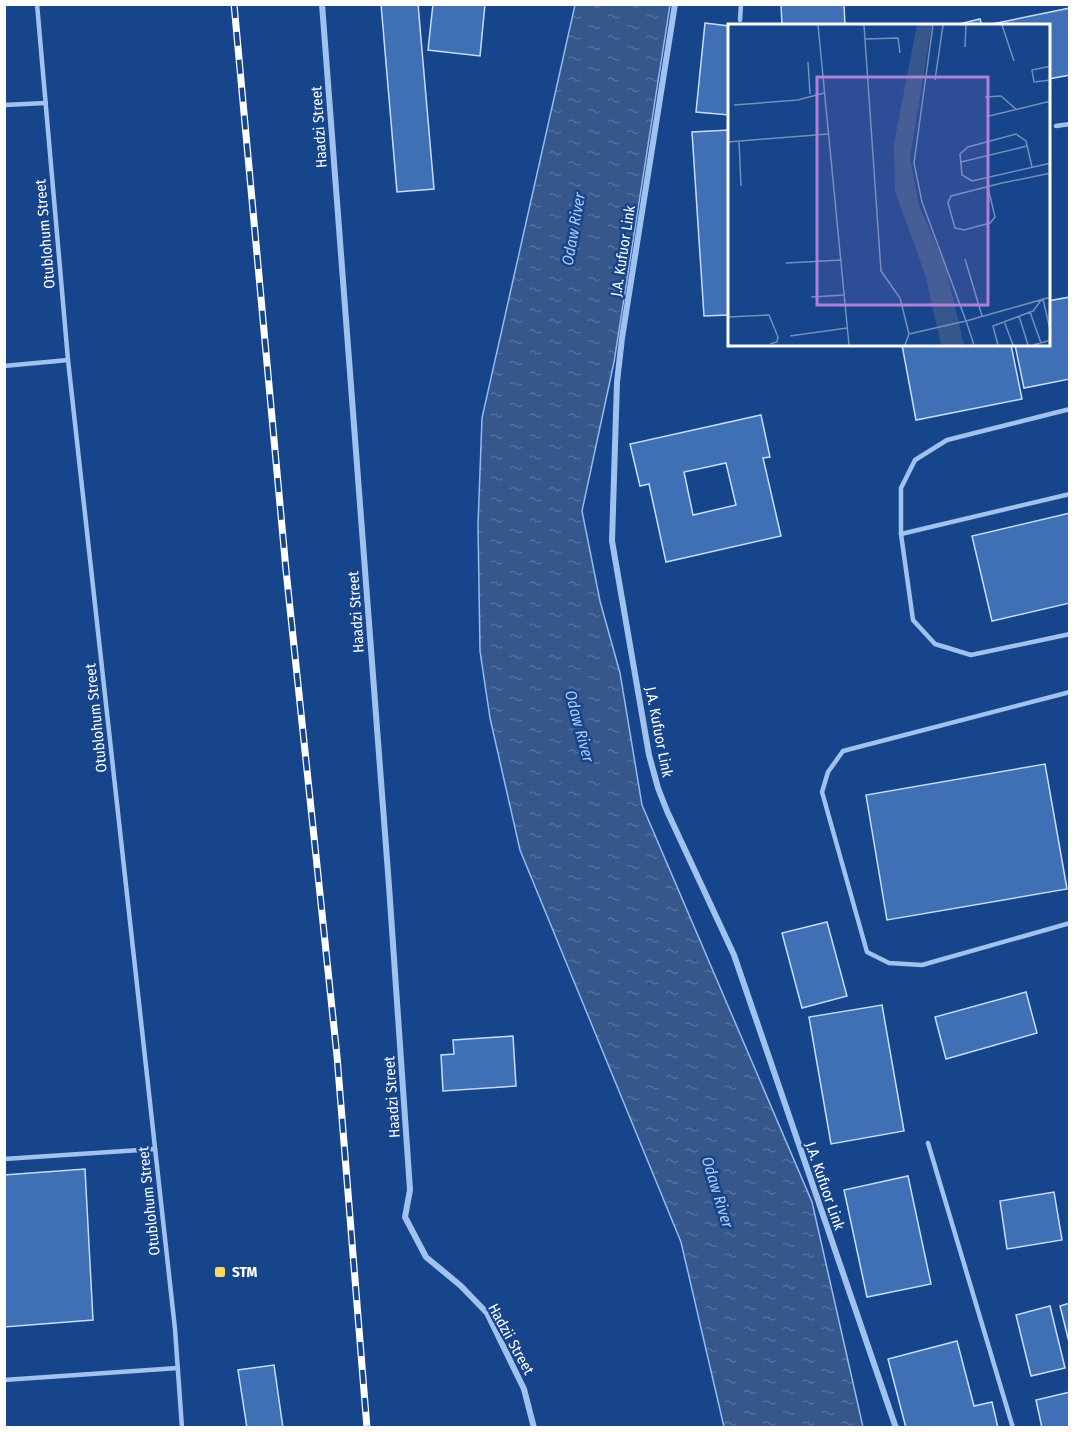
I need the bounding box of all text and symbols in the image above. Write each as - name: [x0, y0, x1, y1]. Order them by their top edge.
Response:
- inset map: [728, 24, 1050, 346]
- street label: Haadzi Street: [307, 85, 331, 168]
- street label: Otublohum Street: [31, 179, 59, 289]
- water label: Odaw River: [558, 191, 589, 267]
- street label: J.A. Kufuor Link: [607, 204, 639, 298]
- street label: Haadzi Street: [344, 570, 368, 653]
- street label: Otublohum Street: [81, 662, 111, 773]
- street label: J.A. Kufuor Link: [641, 685, 677, 779]
- water label: Odaw River: [561, 688, 598, 765]
- street label: Haadzi Street: [380, 1055, 404, 1138]
- street label: J.A. Kufuor Link: [802, 1140, 848, 1232]
- street label: Otublohum Street: [134, 1145, 164, 1256]
- water label: Odaw River: [698, 1154, 738, 1231]
- place label: STM: [232, 1263, 258, 1281]
- marker: STM: [213, 1265, 227, 1279]
- street label: Hadzii Street: [484, 1300, 538, 1378]

